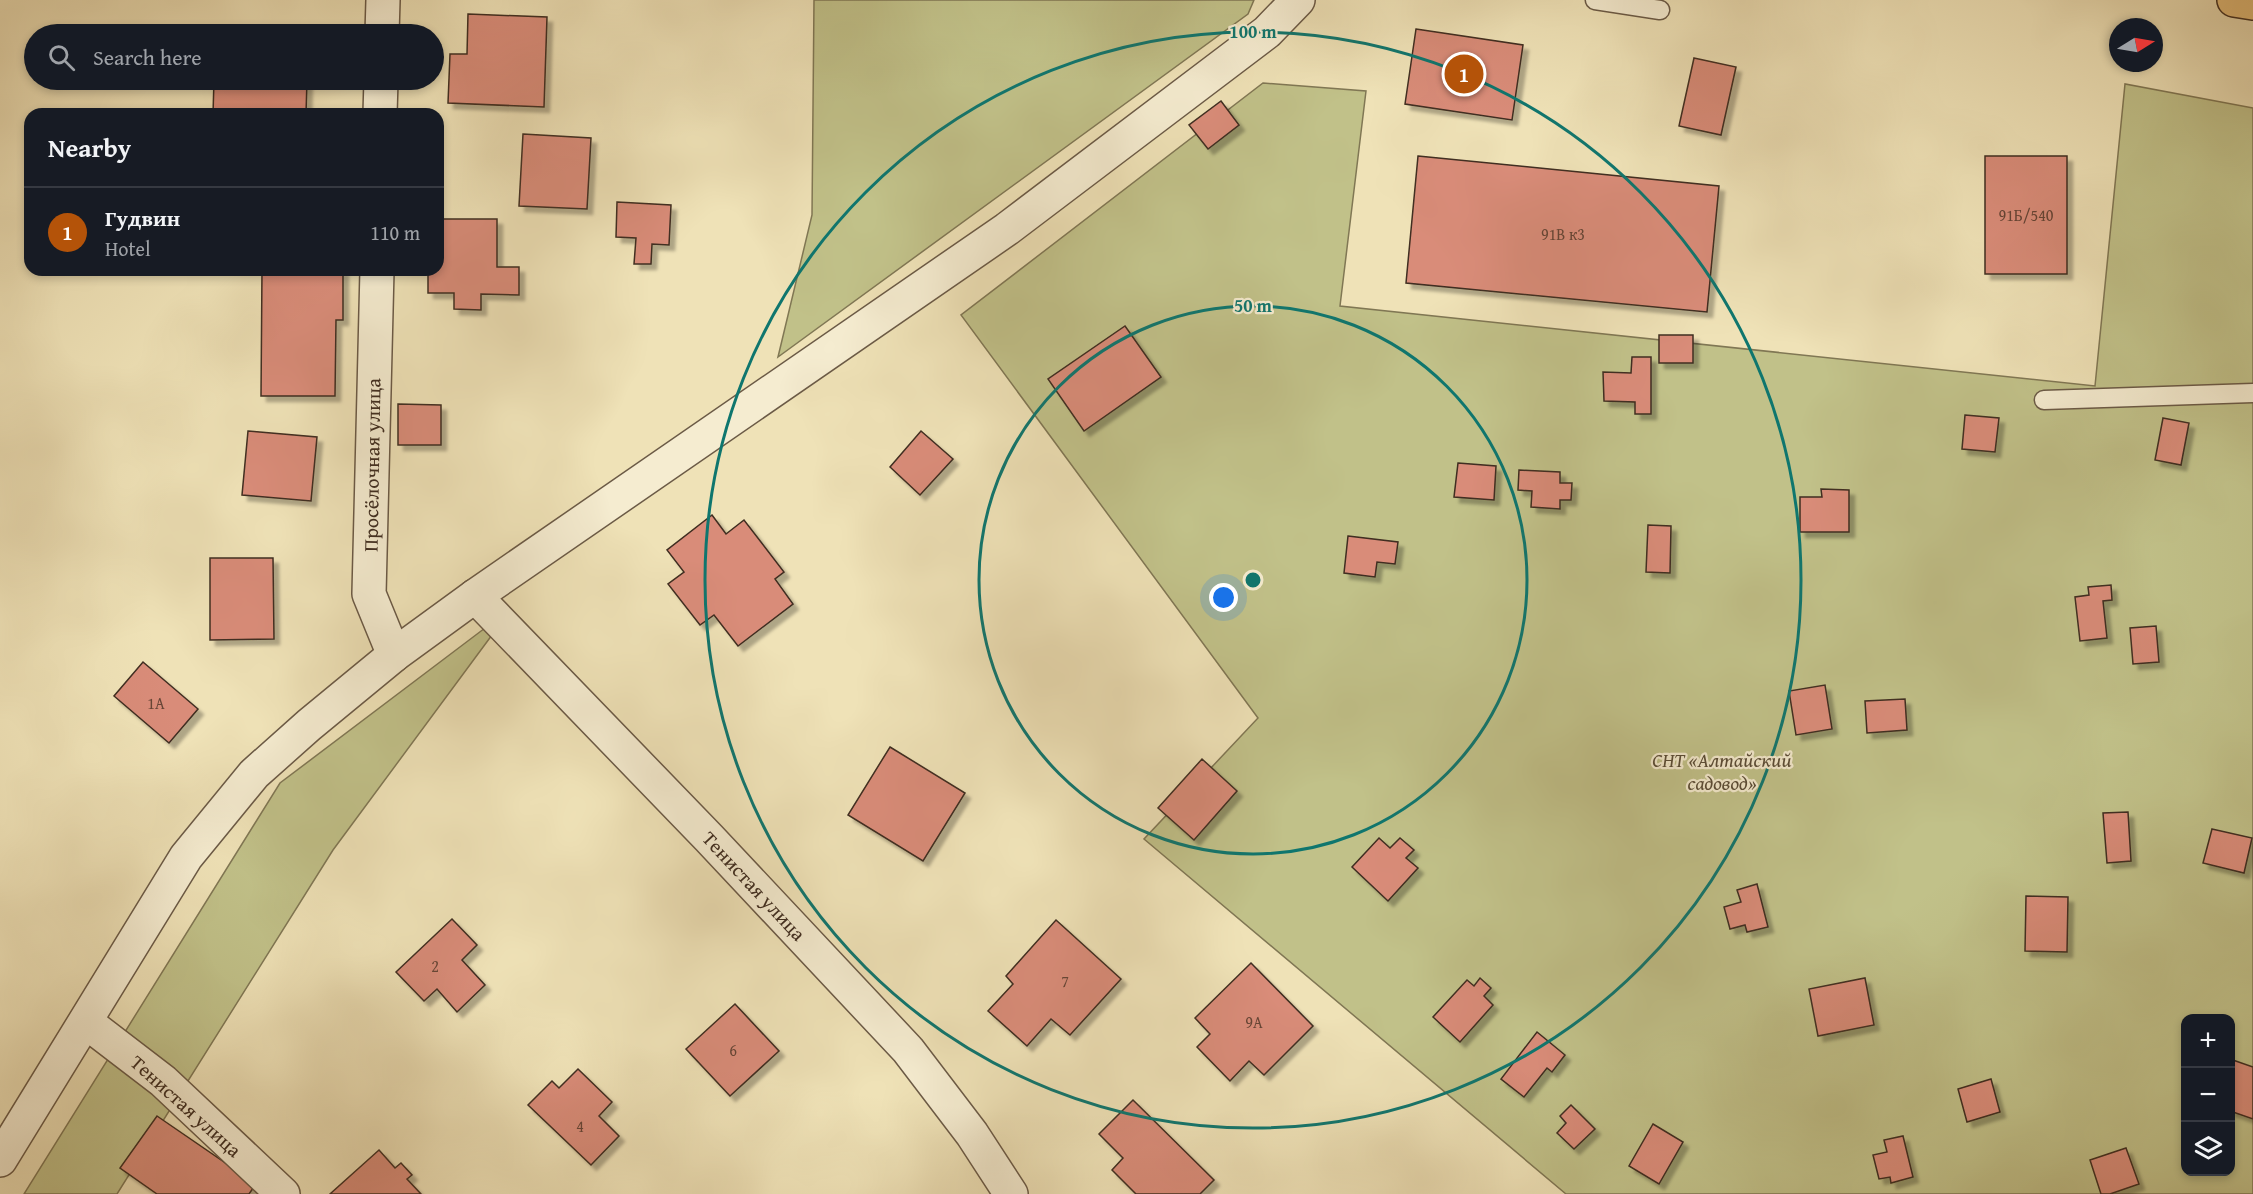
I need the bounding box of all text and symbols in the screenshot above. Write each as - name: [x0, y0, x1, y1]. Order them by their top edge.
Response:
- text: 100 m: [1229, 18, 1277, 45]
- north arrow: [2109, 18, 2163, 72]
- search box: [24, 24, 444, 90]
- icon: search: [45, 41, 78, 74]
- text: Search here: [93, 41, 202, 73]
- pin: 1: [1444, 52, 1484, 97]
- text: Nearby: [48, 128, 131, 167]
- text: Гудвин: [105, 202, 180, 234]
- house number: 91Б/540: [1998, 203, 2054, 227]
- text: 1: [62, 218, 73, 247]
- text: 110 m: [370, 218, 420, 247]
- house number: 91В к3: [1541, 222, 1585, 246]
- text: Hotel: [105, 234, 151, 263]
- text: 50 m: [1234, 292, 1273, 319]
- street label: Просёлочная улица: [355, 377, 388, 552]
- centre of rings: [1243, 570, 1263, 590]
- your location: [1209, 583, 1238, 612]
- house number: 1А: [147, 691, 165, 715]
- park label: СНТ «Алтайский садовод»: [1652, 745, 1792, 797]
- street label: Тенистая улица: [696, 824, 813, 947]
- house number: 2: [431, 954, 439, 978]
- house number: 7: [1061, 969, 1069, 993]
- house number: 9А: [1245, 1010, 1263, 1034]
- map controls: [2181, 1014, 2235, 1176]
- button: +: [2181, 1014, 2235, 1068]
- house number: 6: [729, 1038, 737, 1062]
- street label: Тенистая улица: [124, 1048, 249, 1164]
- button: −: [2181, 1068, 2235, 1122]
- house number: 4: [576, 1114, 584, 1138]
- button: layers: [2181, 1122, 2235, 1176]

